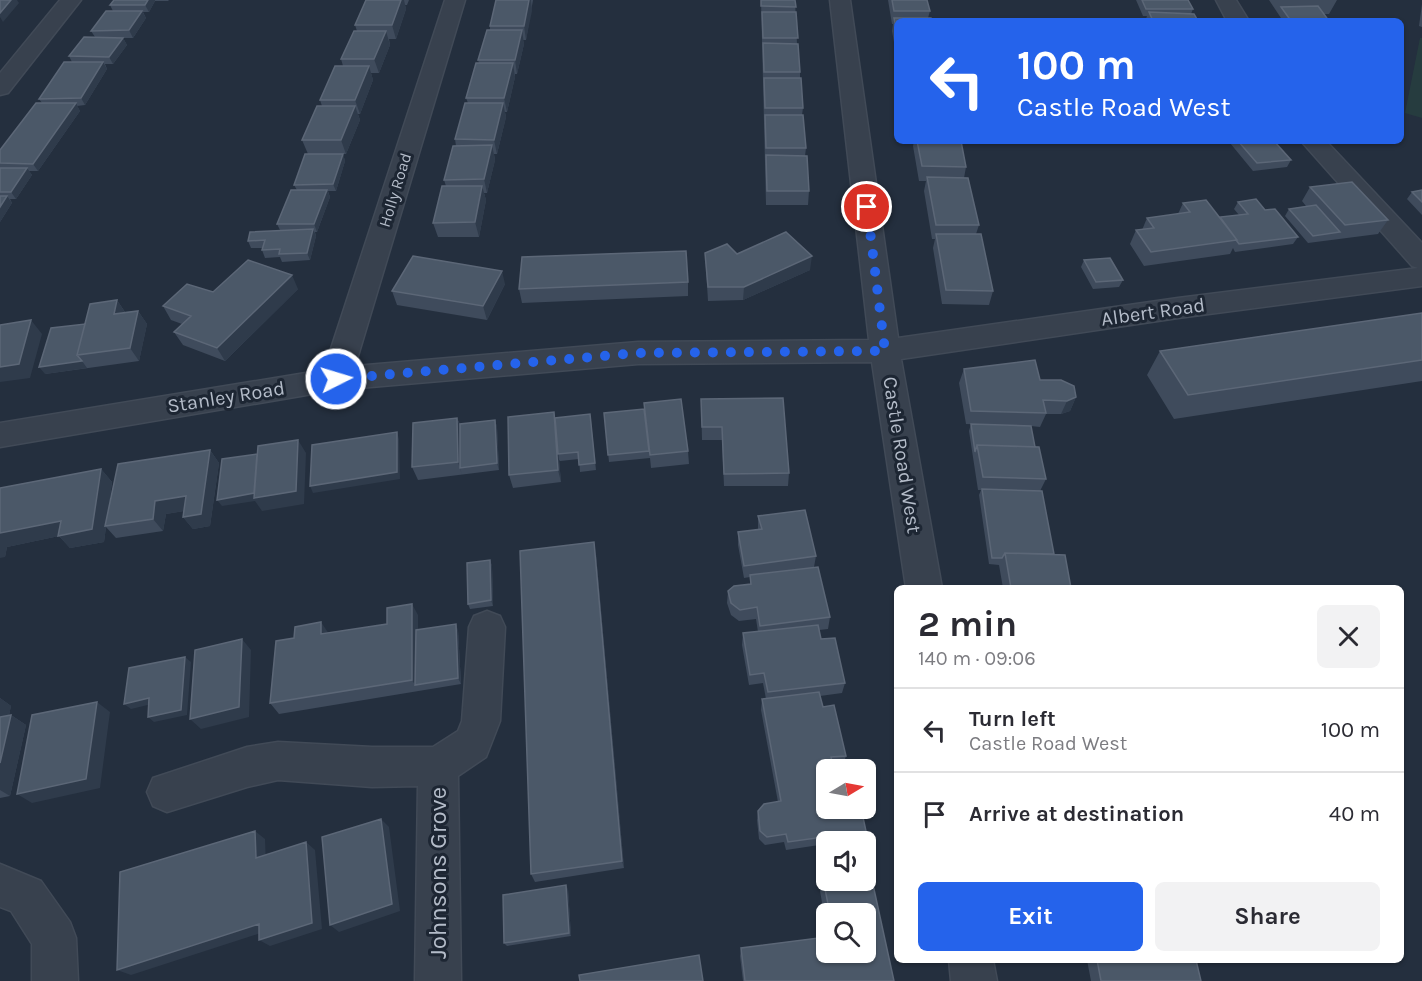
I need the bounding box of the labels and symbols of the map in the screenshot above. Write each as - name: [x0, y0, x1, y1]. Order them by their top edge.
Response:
- street label: Holly Road: [375, 151, 415, 229]
- pin: [841, 181, 892, 232]
- street label: Albert Road: [1100, 293, 1206, 331]
- position arrow: [304, 347, 368, 411]
- street label: Castle Road West: [878, 375, 926, 535]
- street label: Stanley Road: [166, 376, 286, 418]
- north arrow: [816, 759, 876, 819]
- street label: Johnsons Grove: [424, 787, 452, 959]

